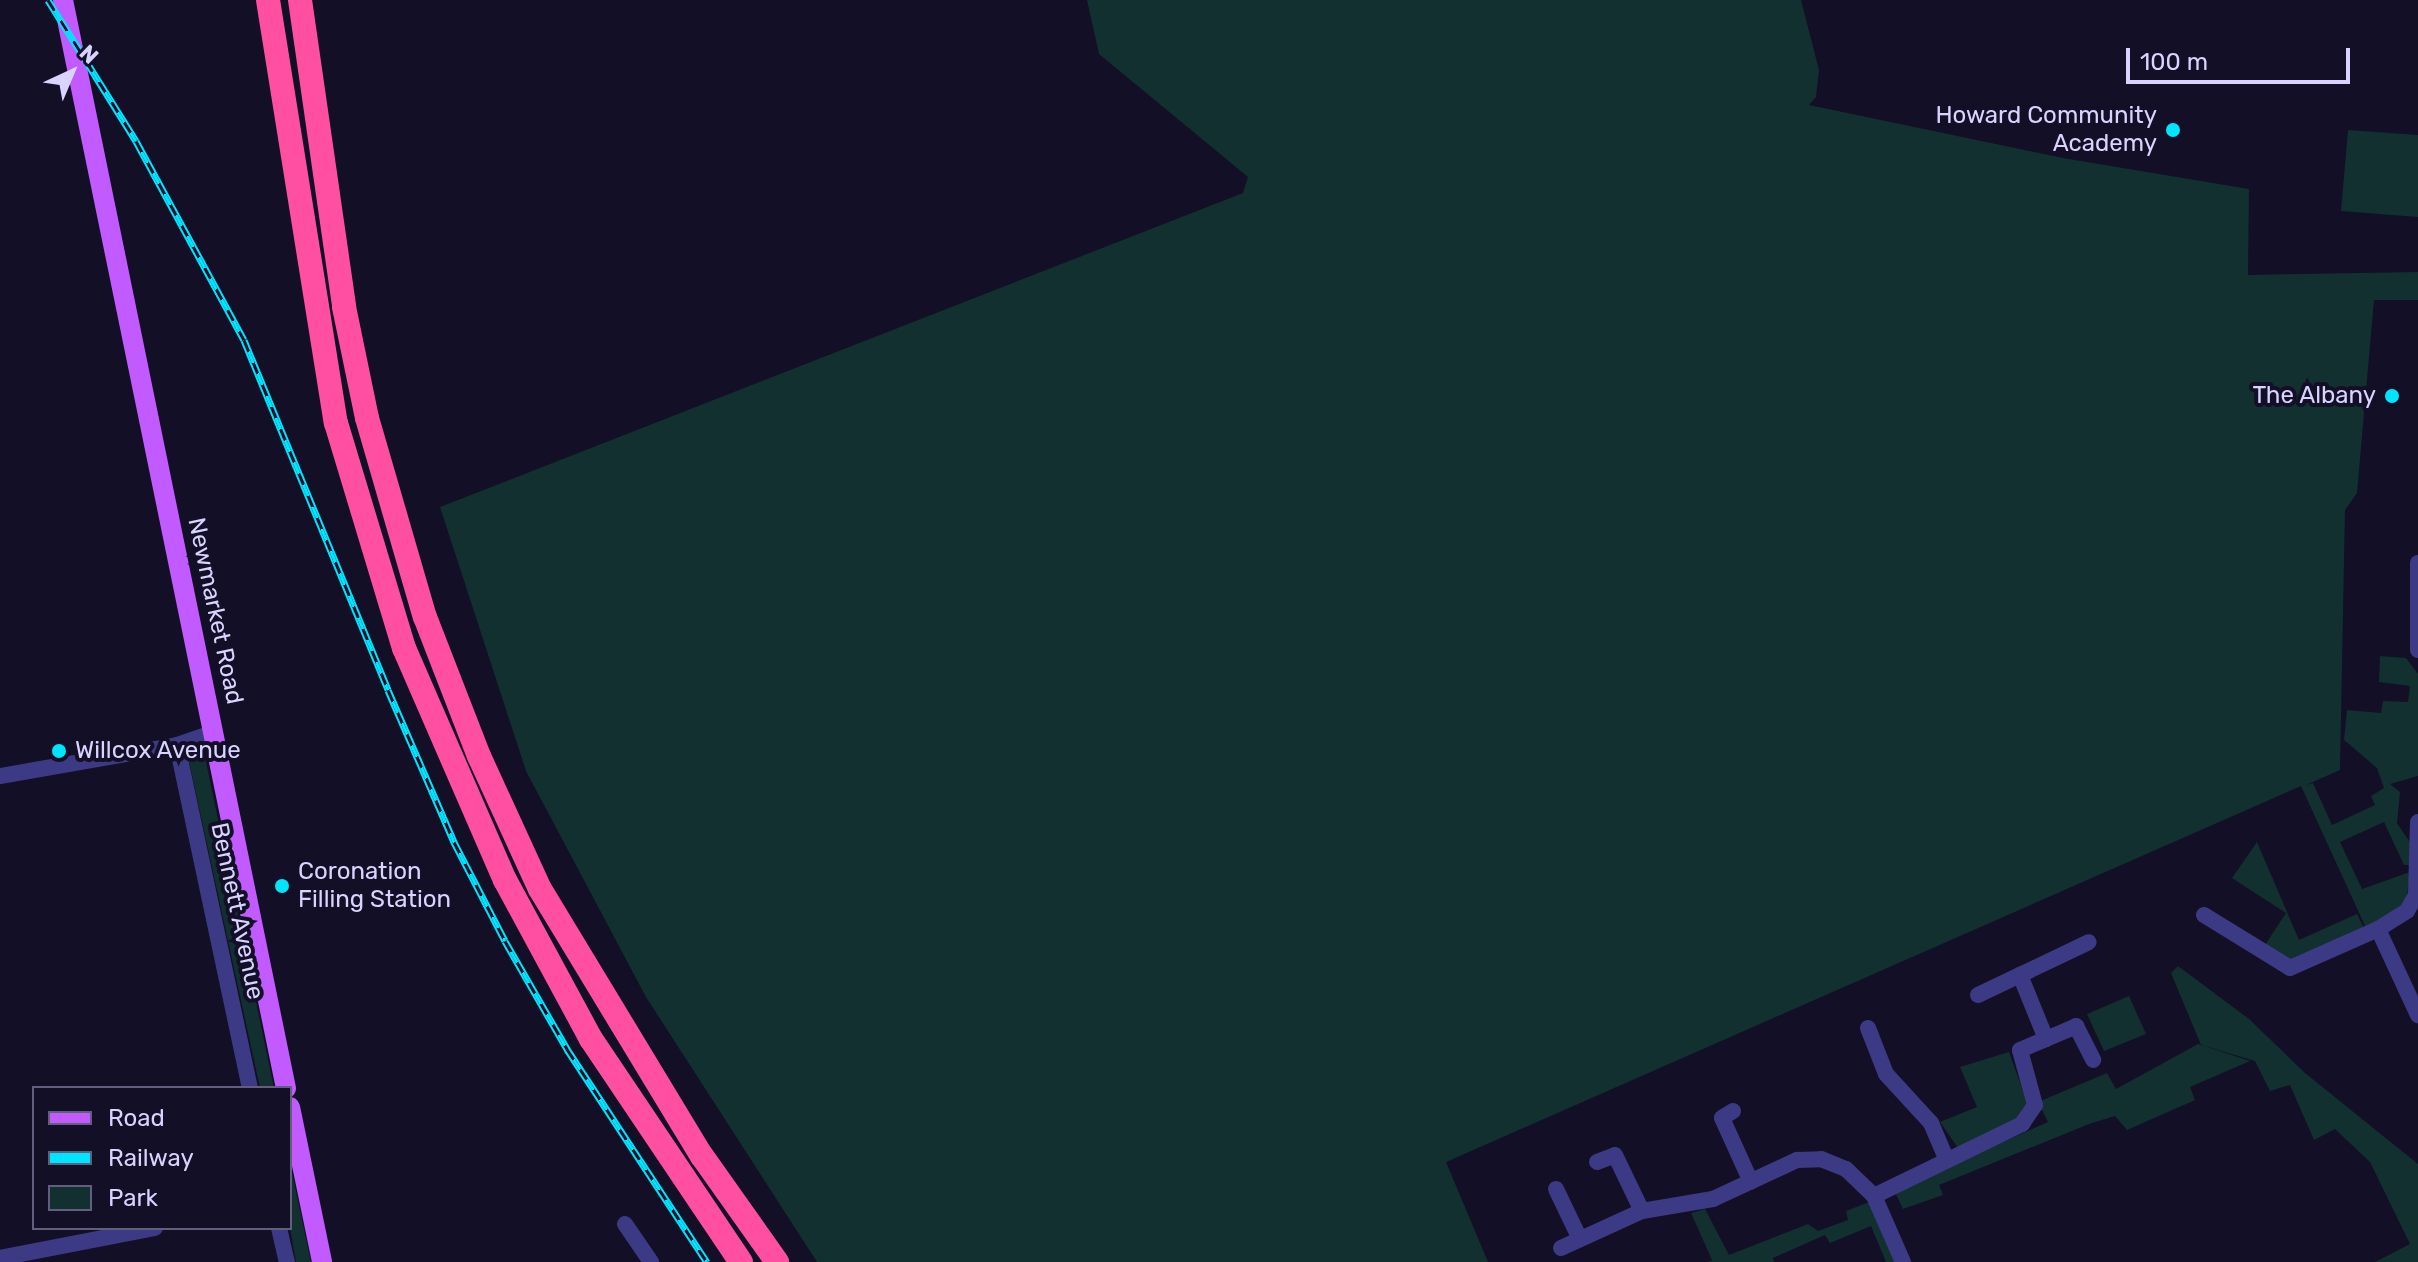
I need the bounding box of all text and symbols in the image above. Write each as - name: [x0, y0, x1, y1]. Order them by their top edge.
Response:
- north arrow: [32, 32, 112, 112]
- scale bar: [2130, 32, 2354, 82]
- text: N: [74, 39, 104, 70]
- text: 100 m: [2140, 48, 2208, 76]
- place label: Howard Community Academy: [1935, 102, 2157, 158]
- marker: Howard Community Academy: [2164, 121, 2182, 139]
- place label: The Albany: [2252, 382, 2376, 410]
- marker: The Albany: [2383, 387, 2401, 405]
- street label: Newmarket Road: [181, 515, 249, 707]
- place label: Willcox Avenue: [75, 737, 241, 765]
- marker: Willcox Avenue: [50, 742, 68, 760]
- street label: Bennett Avenue: [204, 820, 270, 1002]
- place label: Coronation Filling Station: [298, 858, 451, 914]
- marker: Coronation Filling Station: [273, 877, 291, 895]
- legend: [32, 1086, 292, 1230]
- text: Road: [108, 1104, 165, 1132]
- text: Railway: [108, 1144, 194, 1172]
- text: Park: [108, 1184, 158, 1212]

